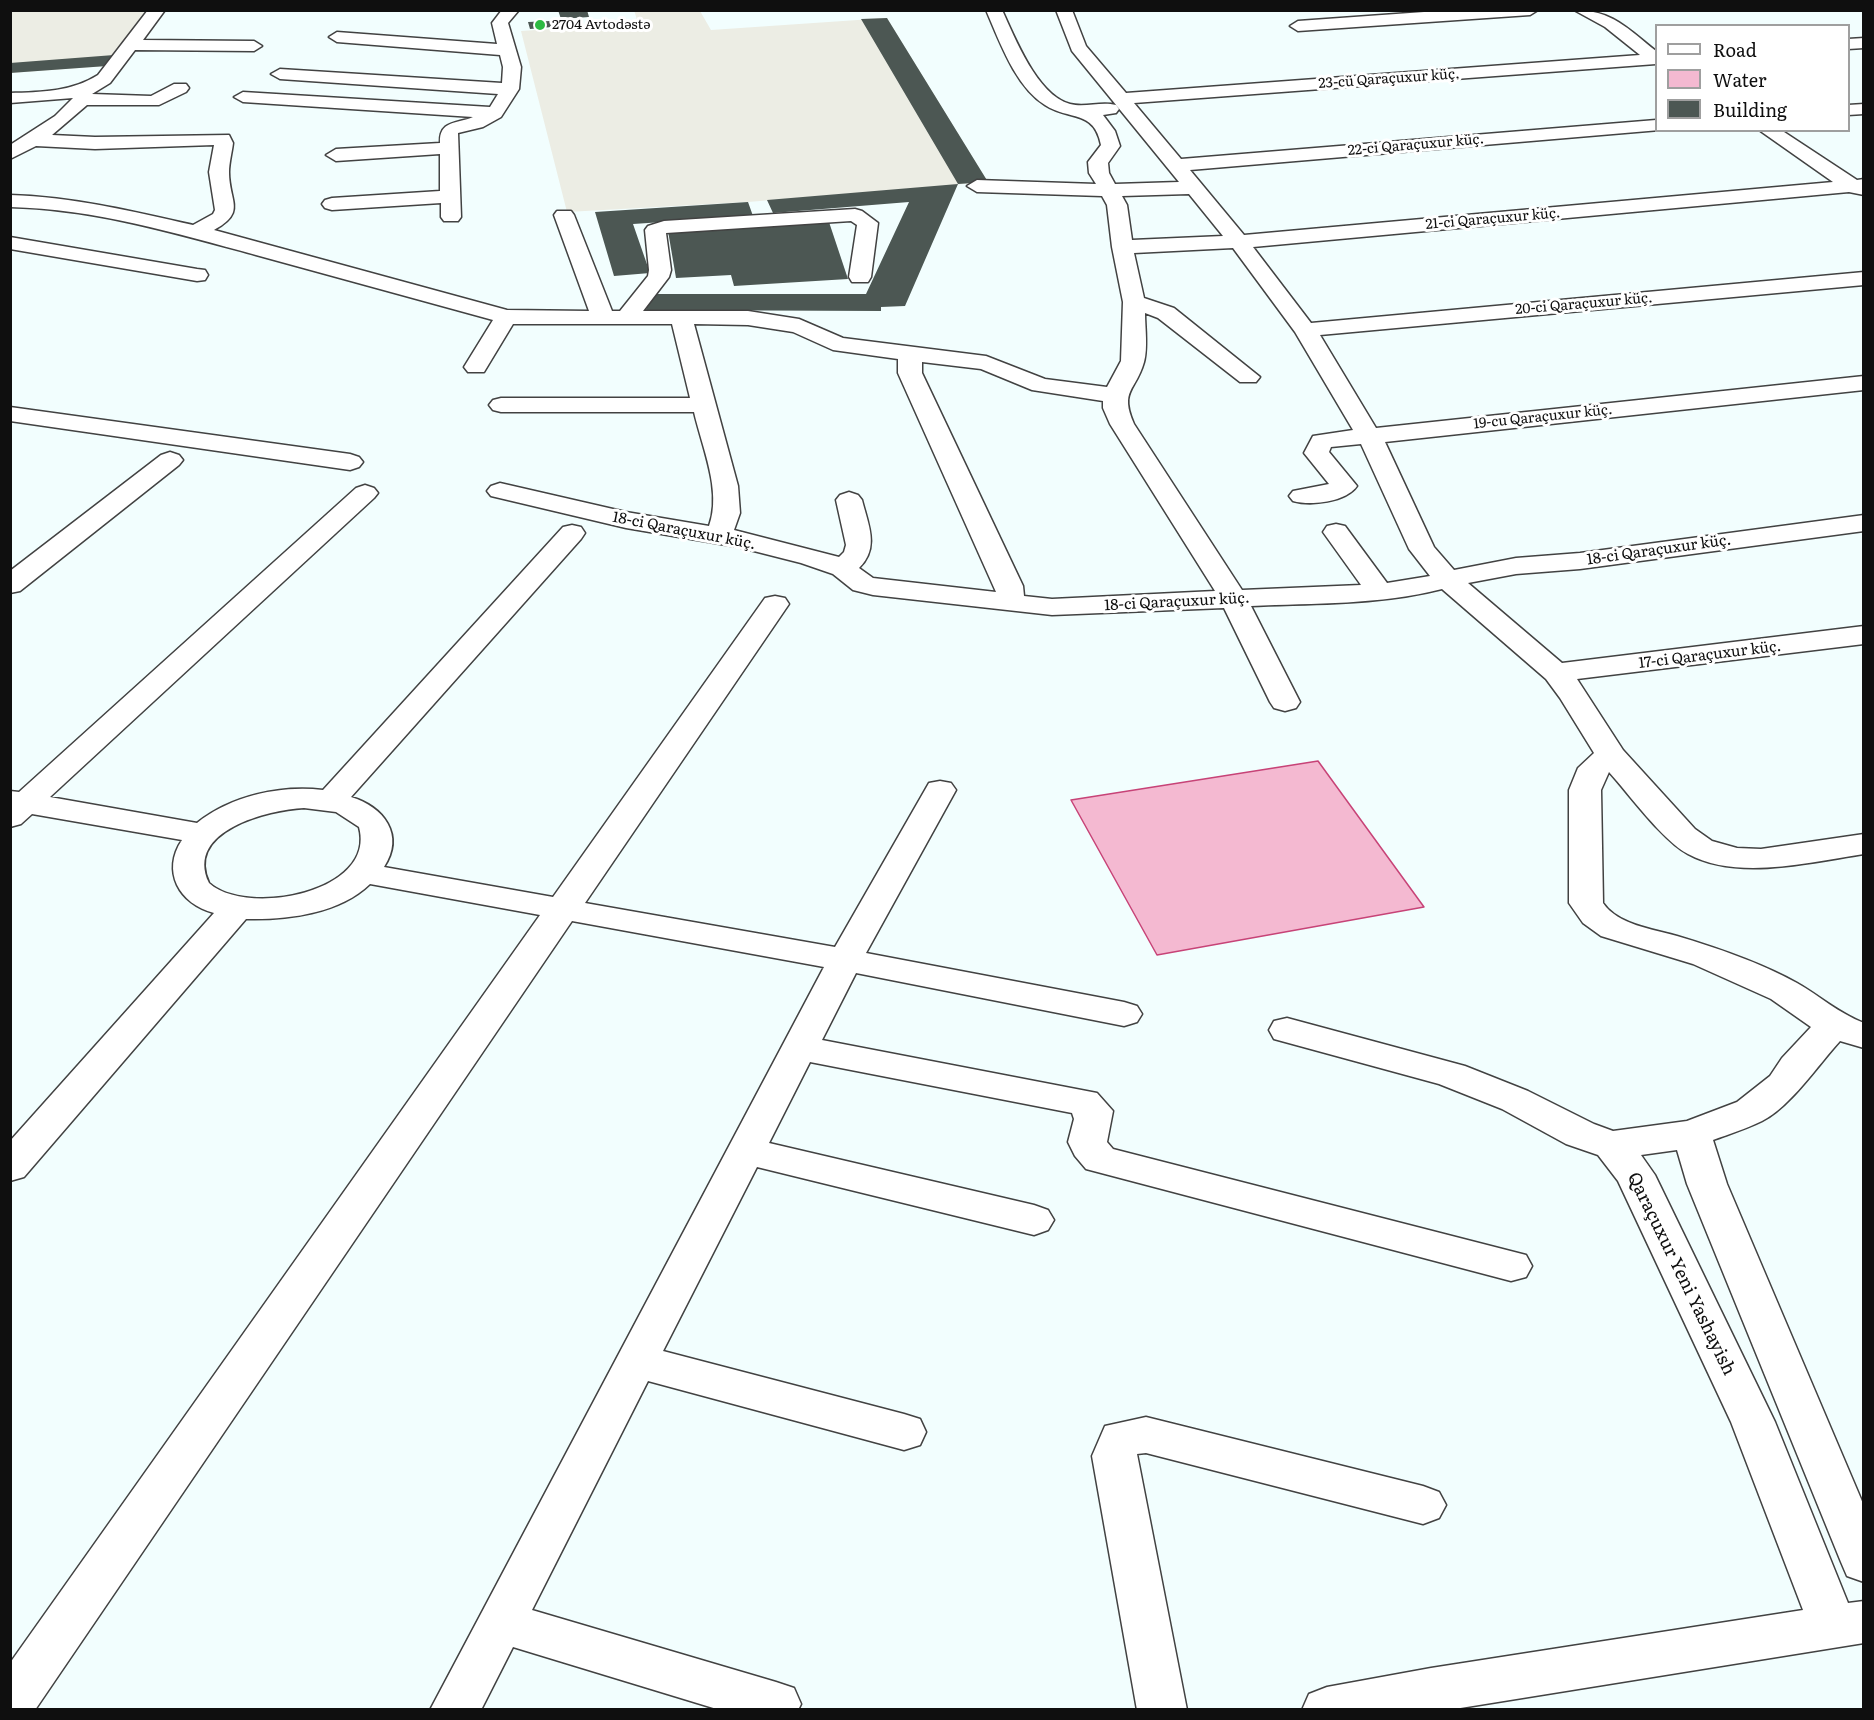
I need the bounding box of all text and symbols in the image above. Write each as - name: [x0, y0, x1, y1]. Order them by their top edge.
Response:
- place label: 2704 Avtodəstə: [552, 17, 651, 33]
- marker: 2704 Avtodəstə: [533, 18, 547, 32]
- legend: [1655, 24, 1850, 132]
- text: Road: [1713, 36, 1757, 63]
- street label: 23-cü Qaraçuxur küç.: [1318, 66, 1460, 92]
- text: Water: [1713, 66, 1766, 93]
- text: Building: [1713, 96, 1787, 123]
- street label: 22-ci Qaraçuxur küç.: [1347, 131, 1485, 159]
- street label: 21-ci Qaraçuxur küç.: [1425, 205, 1561, 233]
- street label: 20-ci Qaraçuxur küç.: [1515, 290, 1653, 318]
- street label: 19-cu Qaraçuxur küç.: [1473, 401, 1613, 433]
- street label: 18-ci Qaraçuxur küç.: [611, 508, 757, 554]
- street label: 18-ci Qaraçuxur küç.: [1586, 531, 1732, 569]
- street label: 18-ci Qaraçuxur küç.: [1104, 589, 1250, 615]
- street label: 17-ci Qaraçuxur küç.: [1638, 637, 1782, 673]
- street label: Qaraçuxur Yeni Yashayish: [1622, 1169, 1740, 1379]

